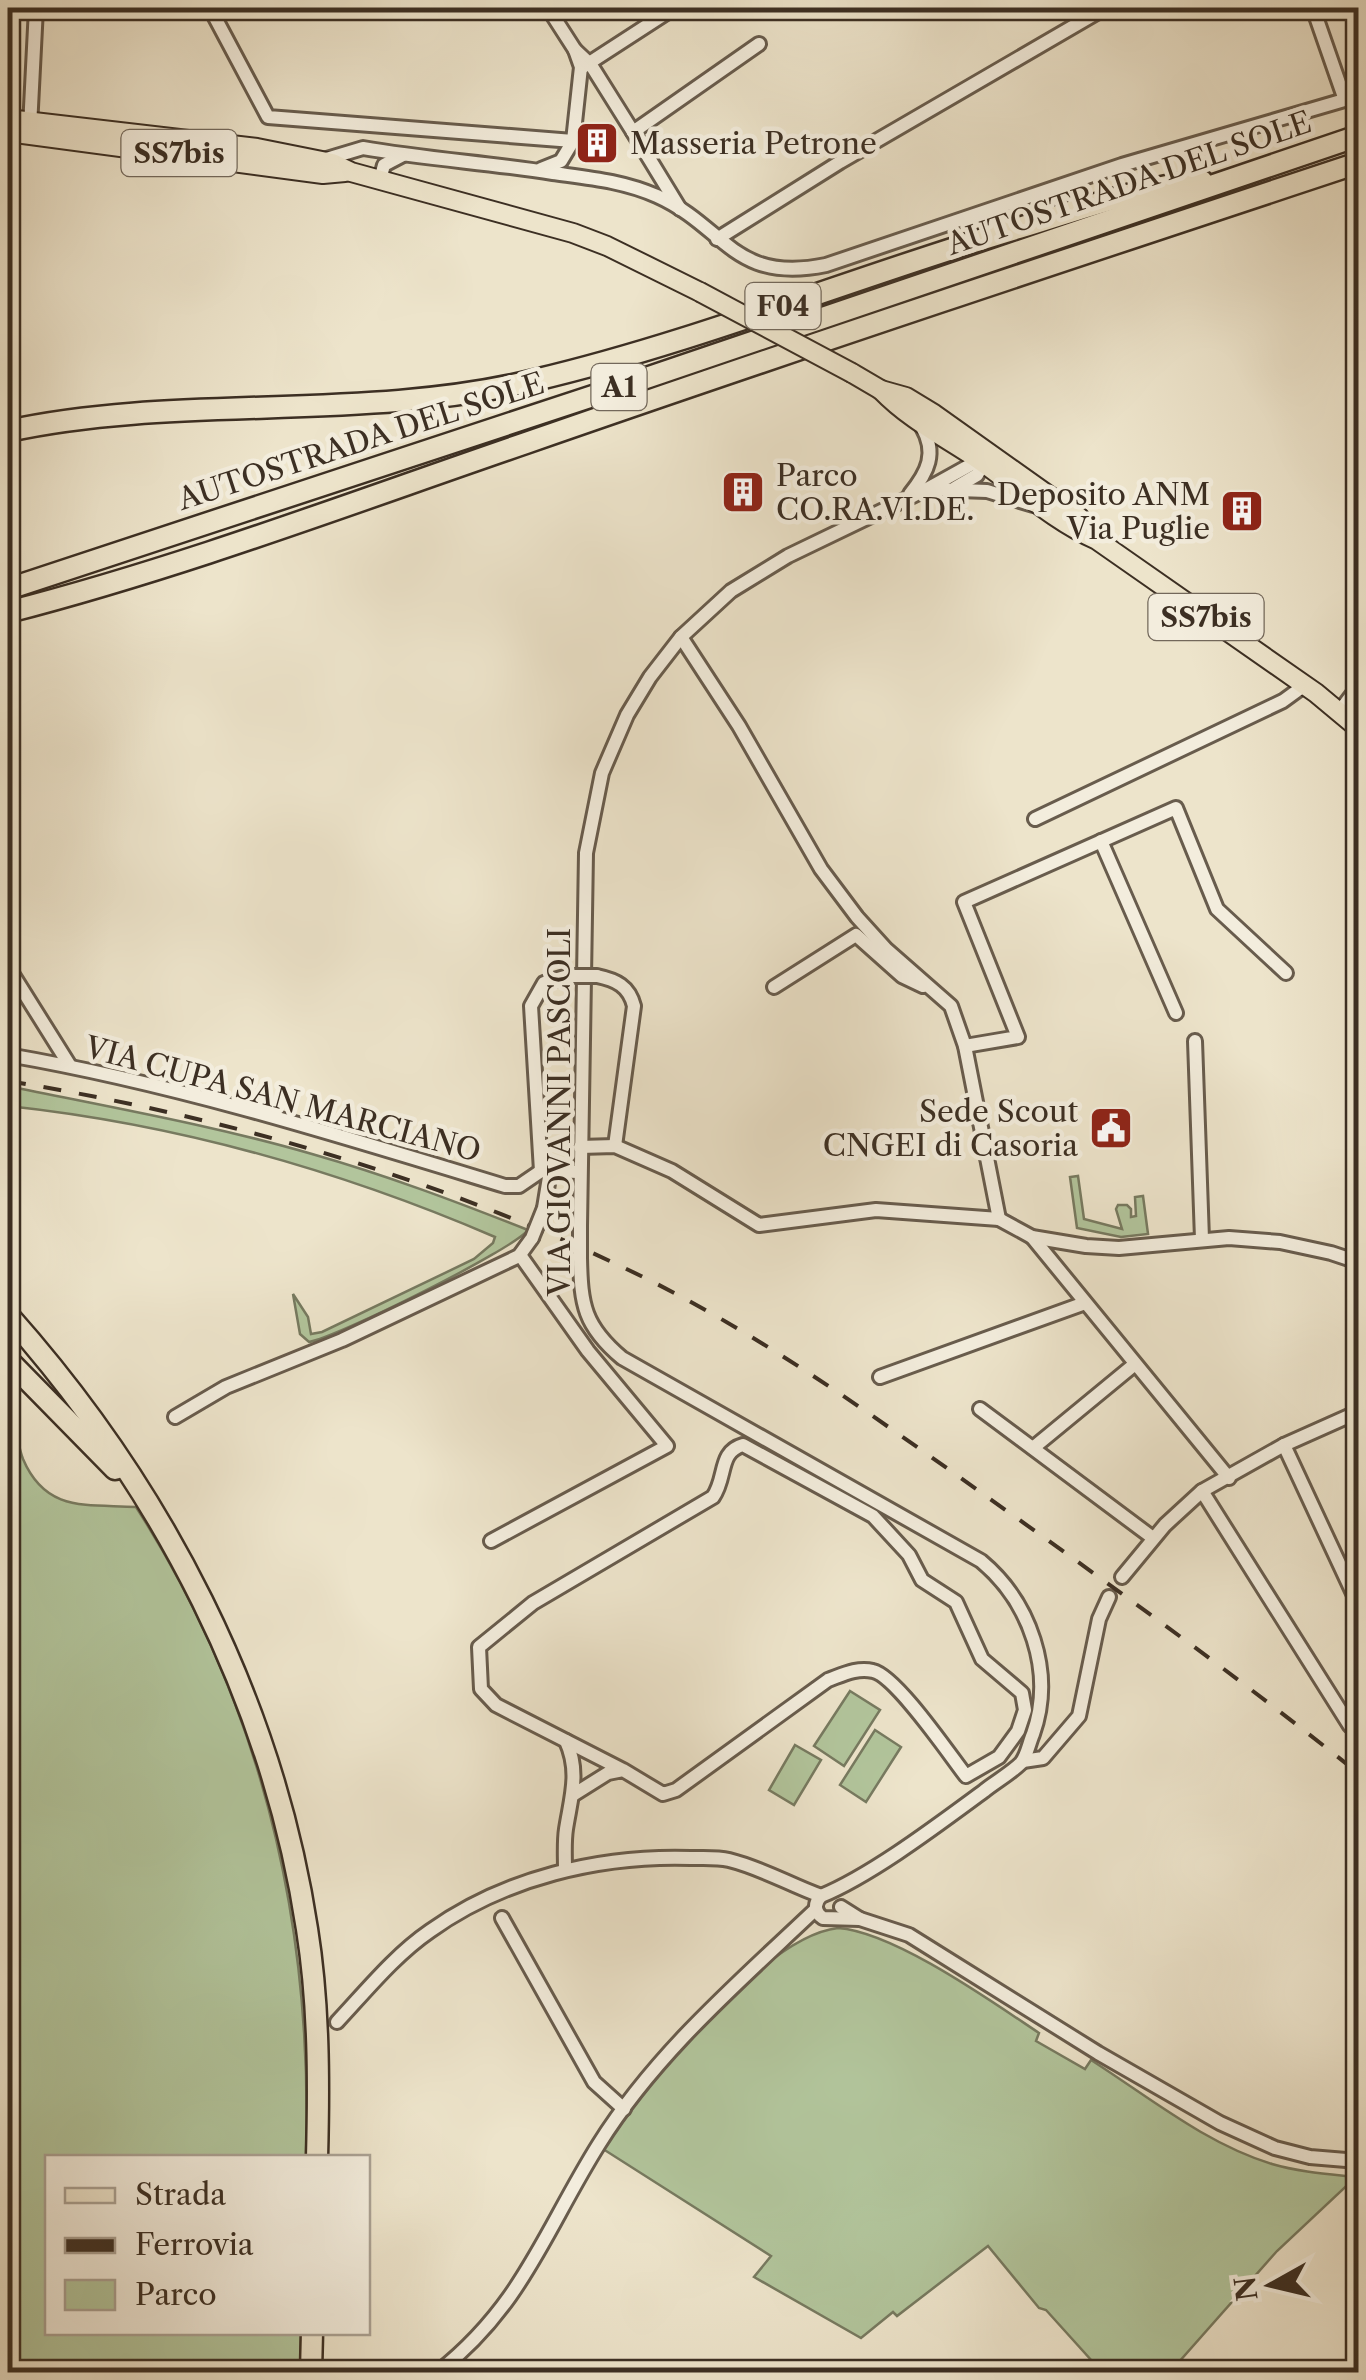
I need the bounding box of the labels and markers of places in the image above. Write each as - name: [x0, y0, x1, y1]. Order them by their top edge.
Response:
- building icon: Masseria Petrone: [574, 120, 620, 166]
- place label: Masseria Petrone: [630, 125, 877, 162]
- place label: Parco CO.RA.VI.DE.: [776, 457, 974, 528]
- building icon: Parco CO.RA.VI.DE.: [720, 469, 766, 515]
- place label: Deposito ANM Via Puglie: [997, 476, 1210, 547]
- building icon: Deposito ANM Via Puglie: [1219, 488, 1265, 534]
- place label: Sede Scout CNGEI di Casoria: [823, 1093, 1078, 1164]
- public building icon: Sede Scout CNGEI di Casoria: [1088, 1105, 1134, 1151]

